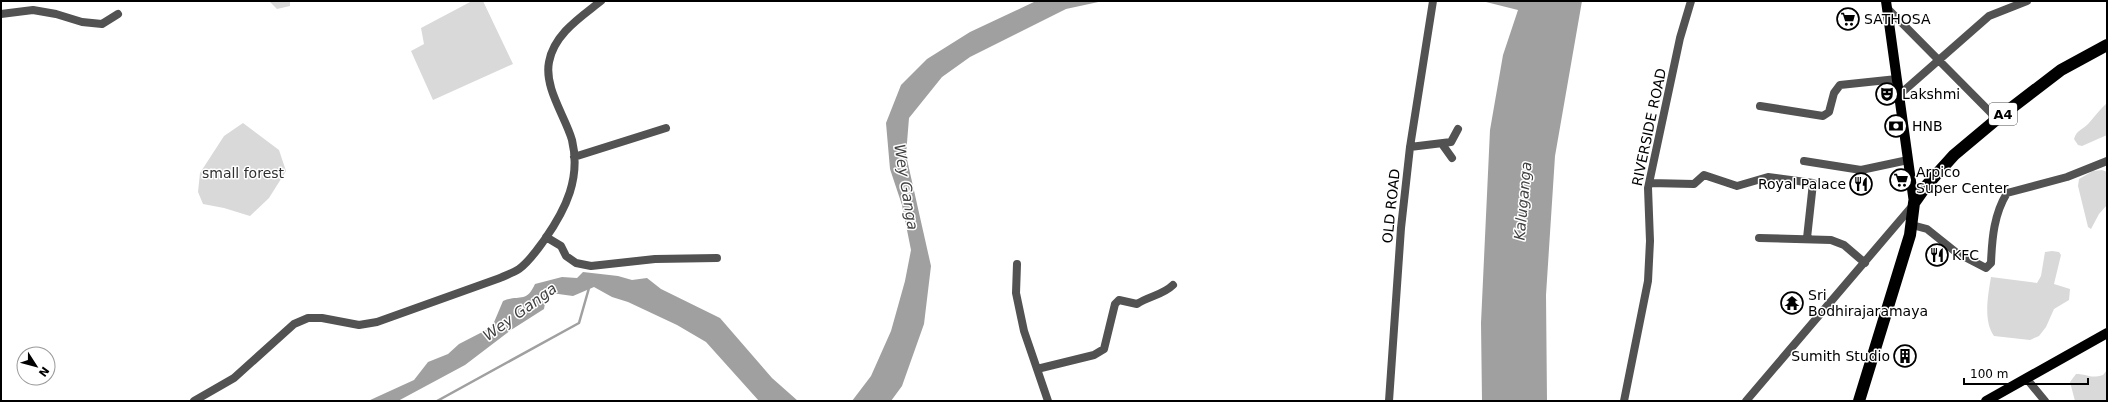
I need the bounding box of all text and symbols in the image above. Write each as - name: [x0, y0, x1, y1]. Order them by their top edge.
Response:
- supermarket icon: SATHOSA: [1835, 6, 1861, 32]
- place label: SATHOSA: [1864, 11, 1931, 27]
- street label: RIVERSIDE ROAD: [1629, 67, 1669, 187]
- theatre icon: Lakshmi: [1874, 81, 1900, 107]
- place label: Lakshmi: [1902, 86, 1960, 102]
- road number: A4: [1989, 103, 2017, 125]
- bank icon: HNB: [1883, 113, 1909, 139]
- place label: HNB: [1912, 118, 1943, 134]
- water label: Wey Ganga: [890, 143, 922, 231]
- water label: Kaluganga: [1511, 161, 1535, 241]
- place label: Arpico Super Center: [1916, 164, 2009, 196]
- park label: small forest: [202, 165, 285, 181]
- supermarket icon: Arpico Super Center: [1888, 167, 1914, 193]
- street label: OLD ROAD: [1379, 168, 1403, 244]
- restaurant icon: Royal Palace: [1848, 171, 1874, 197]
- place label: Royal Palace: [1758, 176, 1846, 192]
- restaurant icon: KFC: [1924, 242, 1950, 268]
- place label: KFC: [1952, 247, 1979, 263]
- water label: Wey Ganga: [480, 279, 560, 345]
- place label: Sri Bodhirajaramaya: [1808, 287, 1928, 319]
- temple icon: Sri Bodhirajaramaya: [1779, 290, 1805, 316]
- building icon: Sumith Studio: [1892, 343, 1918, 369]
- north arrow: [16, 346, 56, 386]
- place label: Sumith Studio: [1791, 348, 1890, 364]
- scale bar: [1964, 360, 2088, 386]
- text: N: [36, 364, 52, 379]
- text: 100 m: [1970, 367, 2008, 381]

